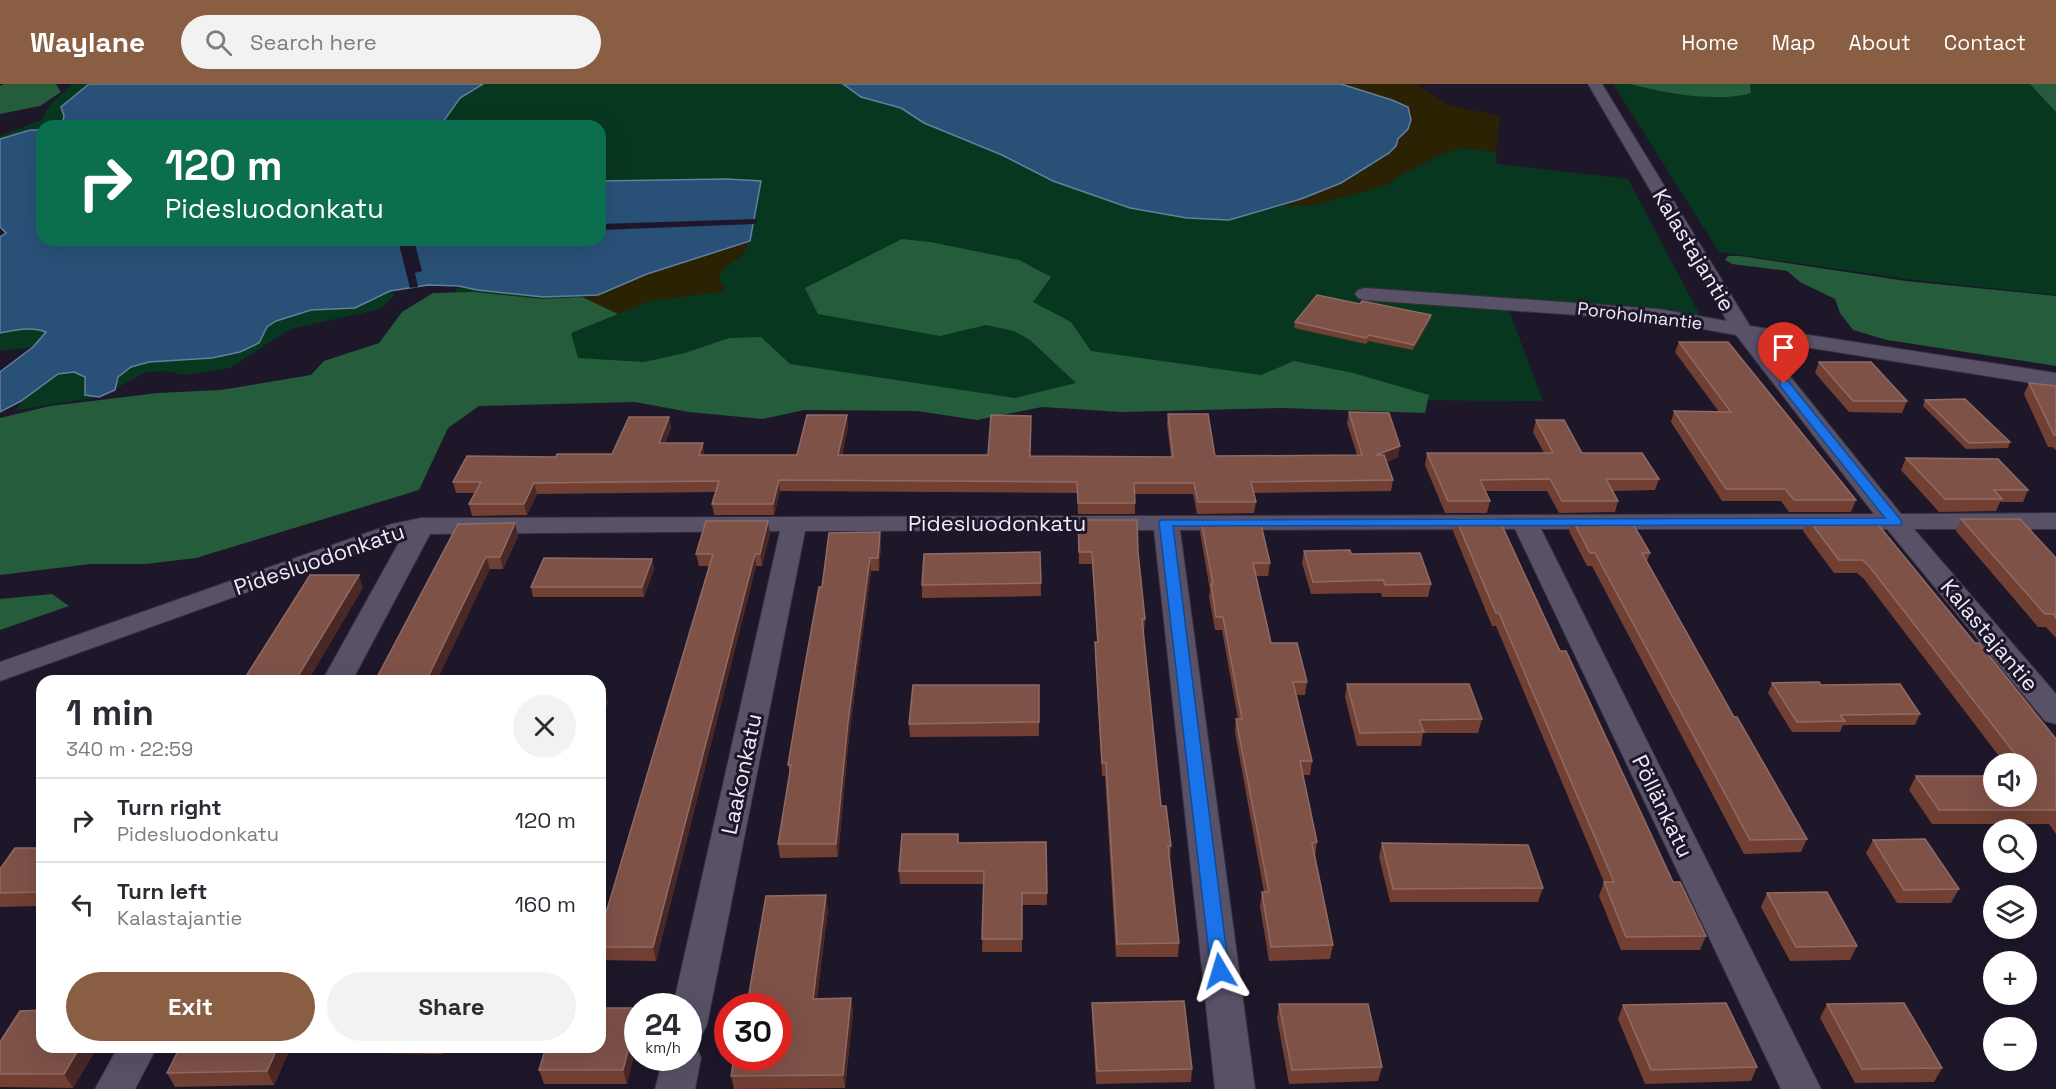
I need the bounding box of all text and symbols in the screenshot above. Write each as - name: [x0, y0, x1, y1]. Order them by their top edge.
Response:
- search box: [181, 15, 601, 69]
- text: Waylane: [30, 24, 145, 60]
- icon: search: [202, 26, 235, 59]
- text: Search here: [250, 28, 377, 56]
- text: Home: [1681, 29, 1739, 56]
- text: Map: [1772, 29, 1816, 56]
- text: About: [1849, 29, 1911, 56]
- text: Contact: [1944, 29, 2026, 56]
- text: 120 m: [165, 139, 283, 192]
- icon: right: [66, 144, 144, 222]
- street label: Kalastajantie: [1646, 184, 1742, 316]
- text: Pidesluodonkatu: [165, 191, 384, 226]
- street label: Poroholmantie: [1576, 296, 1704, 335]
- pin: [1758, 322, 1809, 384]
- icon: arrive: [1767, 331, 1800, 364]
- street label: Pidesluodonkatu: [908, 509, 1086, 537]
- street label: Pidesluodonkatu: [230, 517, 408, 601]
- street label: Kalastajantie: [1935, 573, 2045, 697]
- text: 1 min: [66, 690, 154, 736]
- button: close: [513, 695, 576, 758]
- street label: Laakonkatu: [715, 711, 767, 837]
- text: 340 m · 22:59: [66, 736, 193, 762]
- street label: Pöllänkatu: [1626, 750, 1700, 862]
- map controls: [1983, 753, 2037, 1071]
- button: sound: [1983, 753, 2037, 807]
- text: Turn right: [117, 793, 222, 821]
- icon: right: [66, 804, 99, 837]
- text: 120 m: [515, 806, 576, 834]
- button: search: [1983, 819, 2037, 873]
- text: Pidesluodonkatu: [117, 821, 279, 847]
- text: Turn left: [117, 877, 207, 905]
- button: layers: [1983, 885, 2037, 939]
- icon: left: [66, 888, 99, 921]
- text: 160 m: [515, 890, 576, 918]
- text: Kalastajantie: [117, 905, 242, 931]
- position arrow: [1188, 939, 1252, 1003]
- button: +: [1983, 951, 2037, 1005]
- button: Exit: [66, 972, 315, 1041]
- button: Share: [327, 972, 576, 1041]
- speed limit sign: 30: [714, 993, 792, 1071]
- text: 24: [645, 1005, 681, 1044]
- button: −: [1983, 1017, 2037, 1071]
- text: km/h: [645, 1038, 681, 1057]

